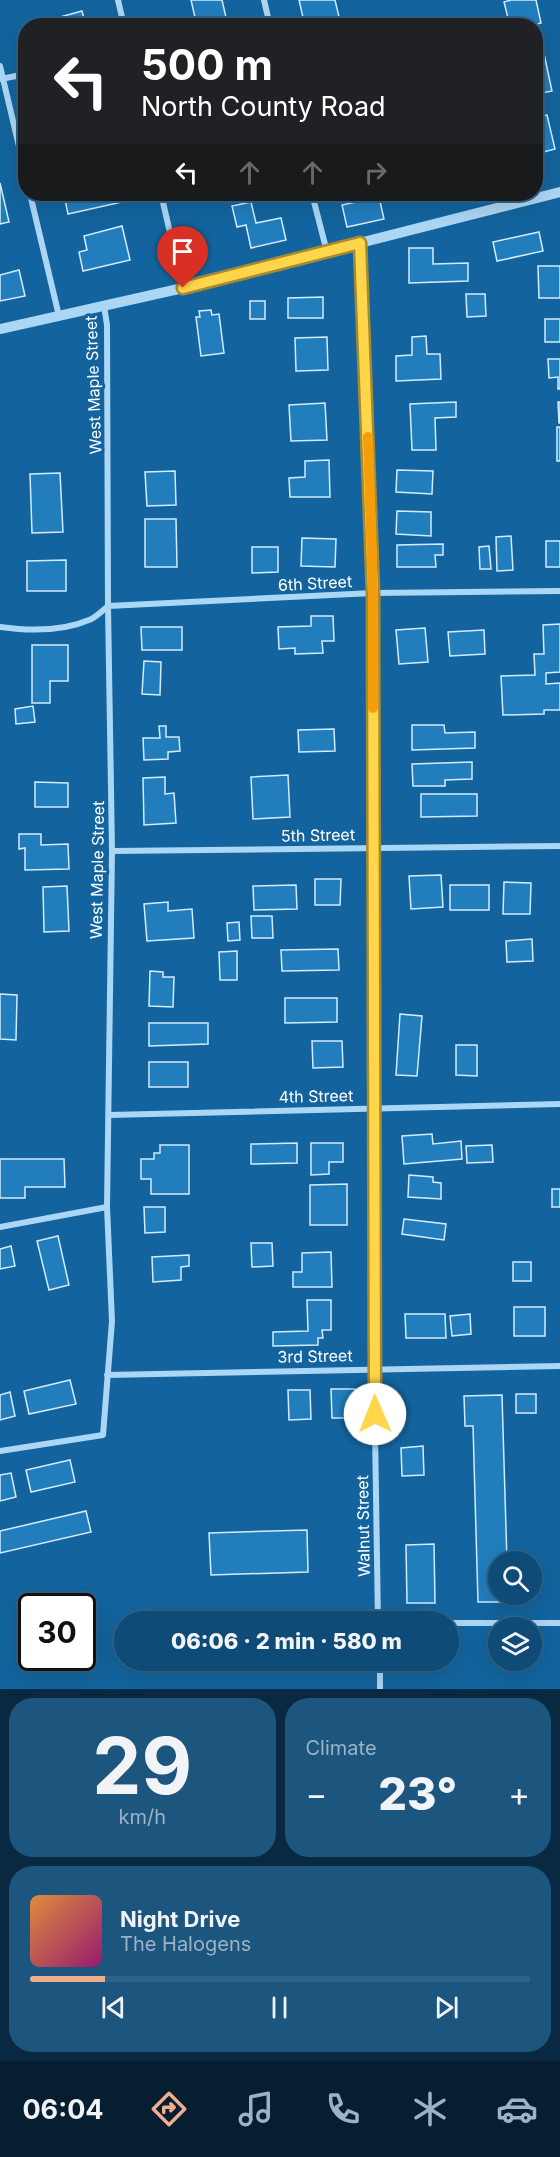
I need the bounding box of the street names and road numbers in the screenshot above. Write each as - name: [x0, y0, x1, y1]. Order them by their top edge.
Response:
- street label: West Maple Street: [81, 315, 105, 455]
- street label: 6th Street: [277, 571, 353, 595]
- street label: West Maple Street: [86, 801, 108, 939]
- street label: 5th Street: [281, 824, 355, 846]
- street label: 4th Street: [278, 1085, 354, 1107]
- street label: 3rd Street: [277, 1345, 353, 1367]
- street label: Walnut Street: [352, 1475, 374, 1577]

